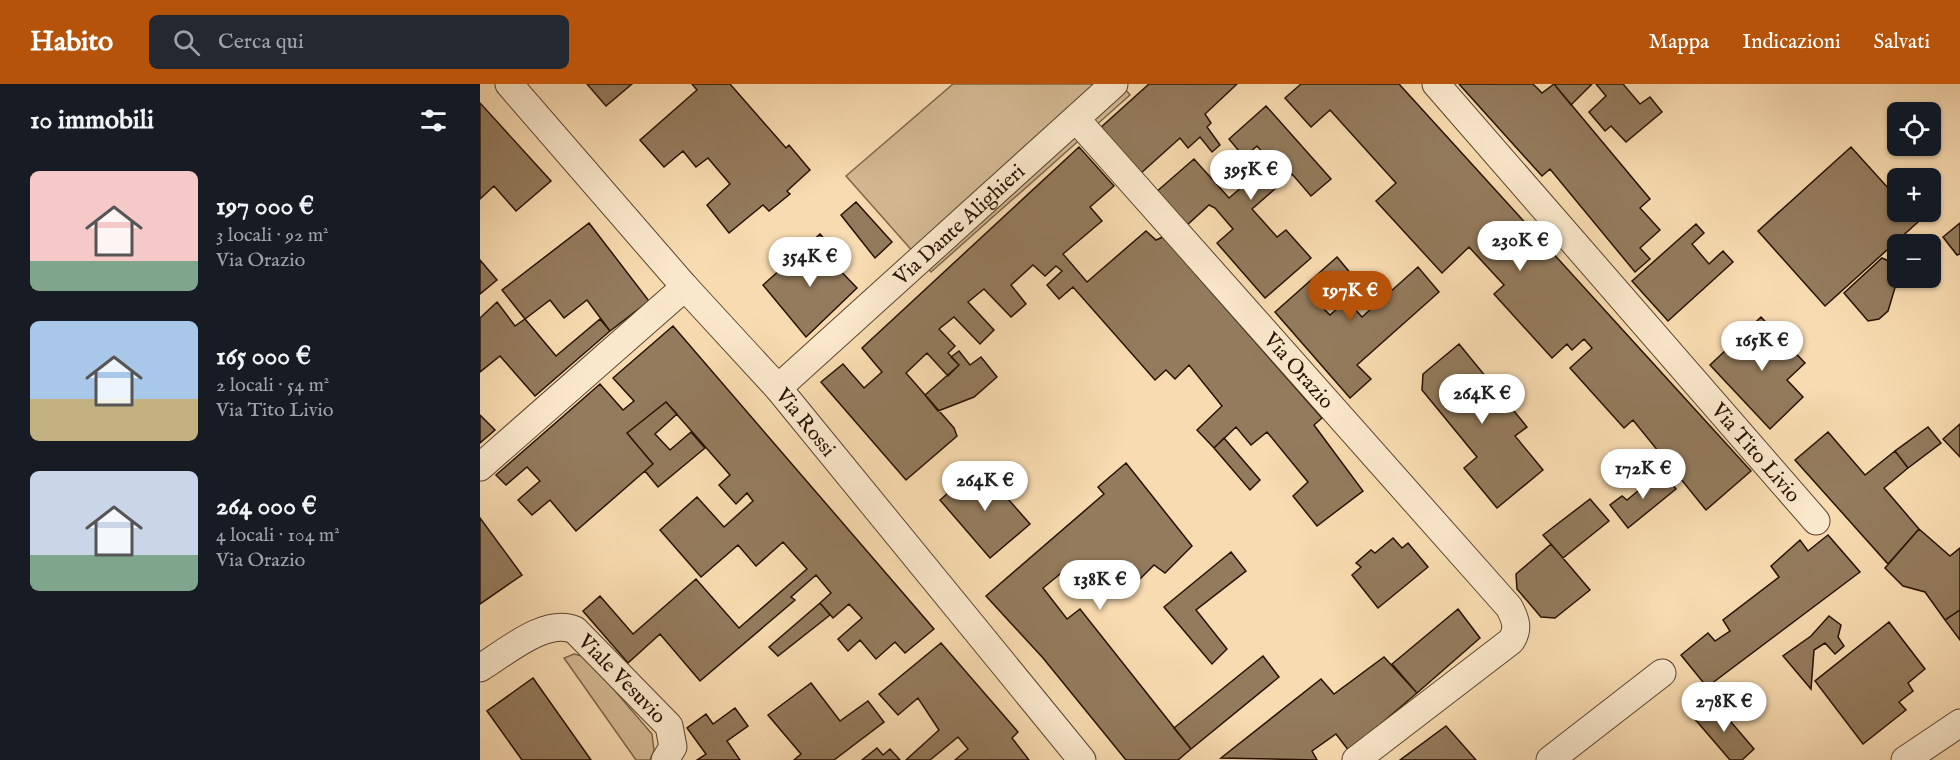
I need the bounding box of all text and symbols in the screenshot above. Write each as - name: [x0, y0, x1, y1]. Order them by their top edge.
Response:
- search box: [149, 15, 569, 69]
- text: Habito: [30, 25, 113, 60]
- icon: search: [170, 26, 203, 59]
- text: Cerca qui: [218, 28, 304, 56]
- text: Mappa: [1649, 29, 1709, 56]
- text: Indicazioni: [1742, 29, 1841, 56]
- text: Salvati: [1874, 29, 1930, 56]
- map controls: [1887, 102, 1941, 288]
- button: locate: [1887, 102, 1941, 156]
- text: 10 immobili: [30, 104, 154, 137]
- icon: filters: [417, 104, 450, 137]
- pin: 395K €: [1202, 150, 1300, 201]
- text: 395K €: [1224, 157, 1278, 182]
- street label: Via Dante Alighieri: [888, 159, 1031, 293]
- button: +: [1887, 168, 1941, 222]
- text: 197 000 €: [216, 190, 314, 223]
- icon: home: [78, 195, 150, 267]
- pin: 230K €: [1471, 221, 1569, 272]
- text: 3 locali · 92 m²: [216, 223, 329, 248]
- text: 230K €: [1491, 228, 1549, 253]
- button: −: [1887, 234, 1941, 288]
- pin: 354K €: [761, 237, 859, 288]
- text: 354K €: [783, 244, 837, 269]
- text: Via Orazio: [216, 248, 305, 273]
- pin: 197K €: [1301, 271, 1399, 322]
- text: 197K €: [1322, 278, 1378, 303]
- pin: 165K €: [1713, 321, 1811, 372]
- street label: Via Orazio: [1256, 327, 1339, 415]
- text: 165K €: [1735, 328, 1789, 353]
- text: 165 000 €: [216, 340, 311, 373]
- icon: home: [78, 345, 150, 417]
- text: 2 locali · 54 m²: [216, 373, 329, 398]
- pin: 264K €: [1433, 374, 1531, 425]
- text: 264K €: [1453, 381, 1511, 406]
- street label: Via Rossi: [768, 383, 841, 463]
- street label: Via Tito Livio: [1704, 397, 1806, 509]
- text: Via Tito Livio: [216, 398, 334, 423]
- pin: 172K €: [1594, 449, 1692, 500]
- text: 172K €: [1615, 456, 1671, 481]
- pin: 264K €: [936, 461, 1034, 512]
- text: 264K €: [956, 468, 1014, 493]
- text: 264 000 €: [216, 490, 317, 523]
- icon: home: [78, 495, 150, 567]
- text: 4 locali · 104 m²: [216, 523, 340, 548]
- text: Via Orazio: [216, 548, 305, 573]
- pin: 138K €: [1051, 560, 1149, 611]
- text: 138K €: [1073, 567, 1127, 592]
- street label: Viale Vesuvio: [571, 628, 671, 730]
- pin: 278K €: [1675, 682, 1773, 733]
- text: 278K €: [1696, 689, 1752, 714]

